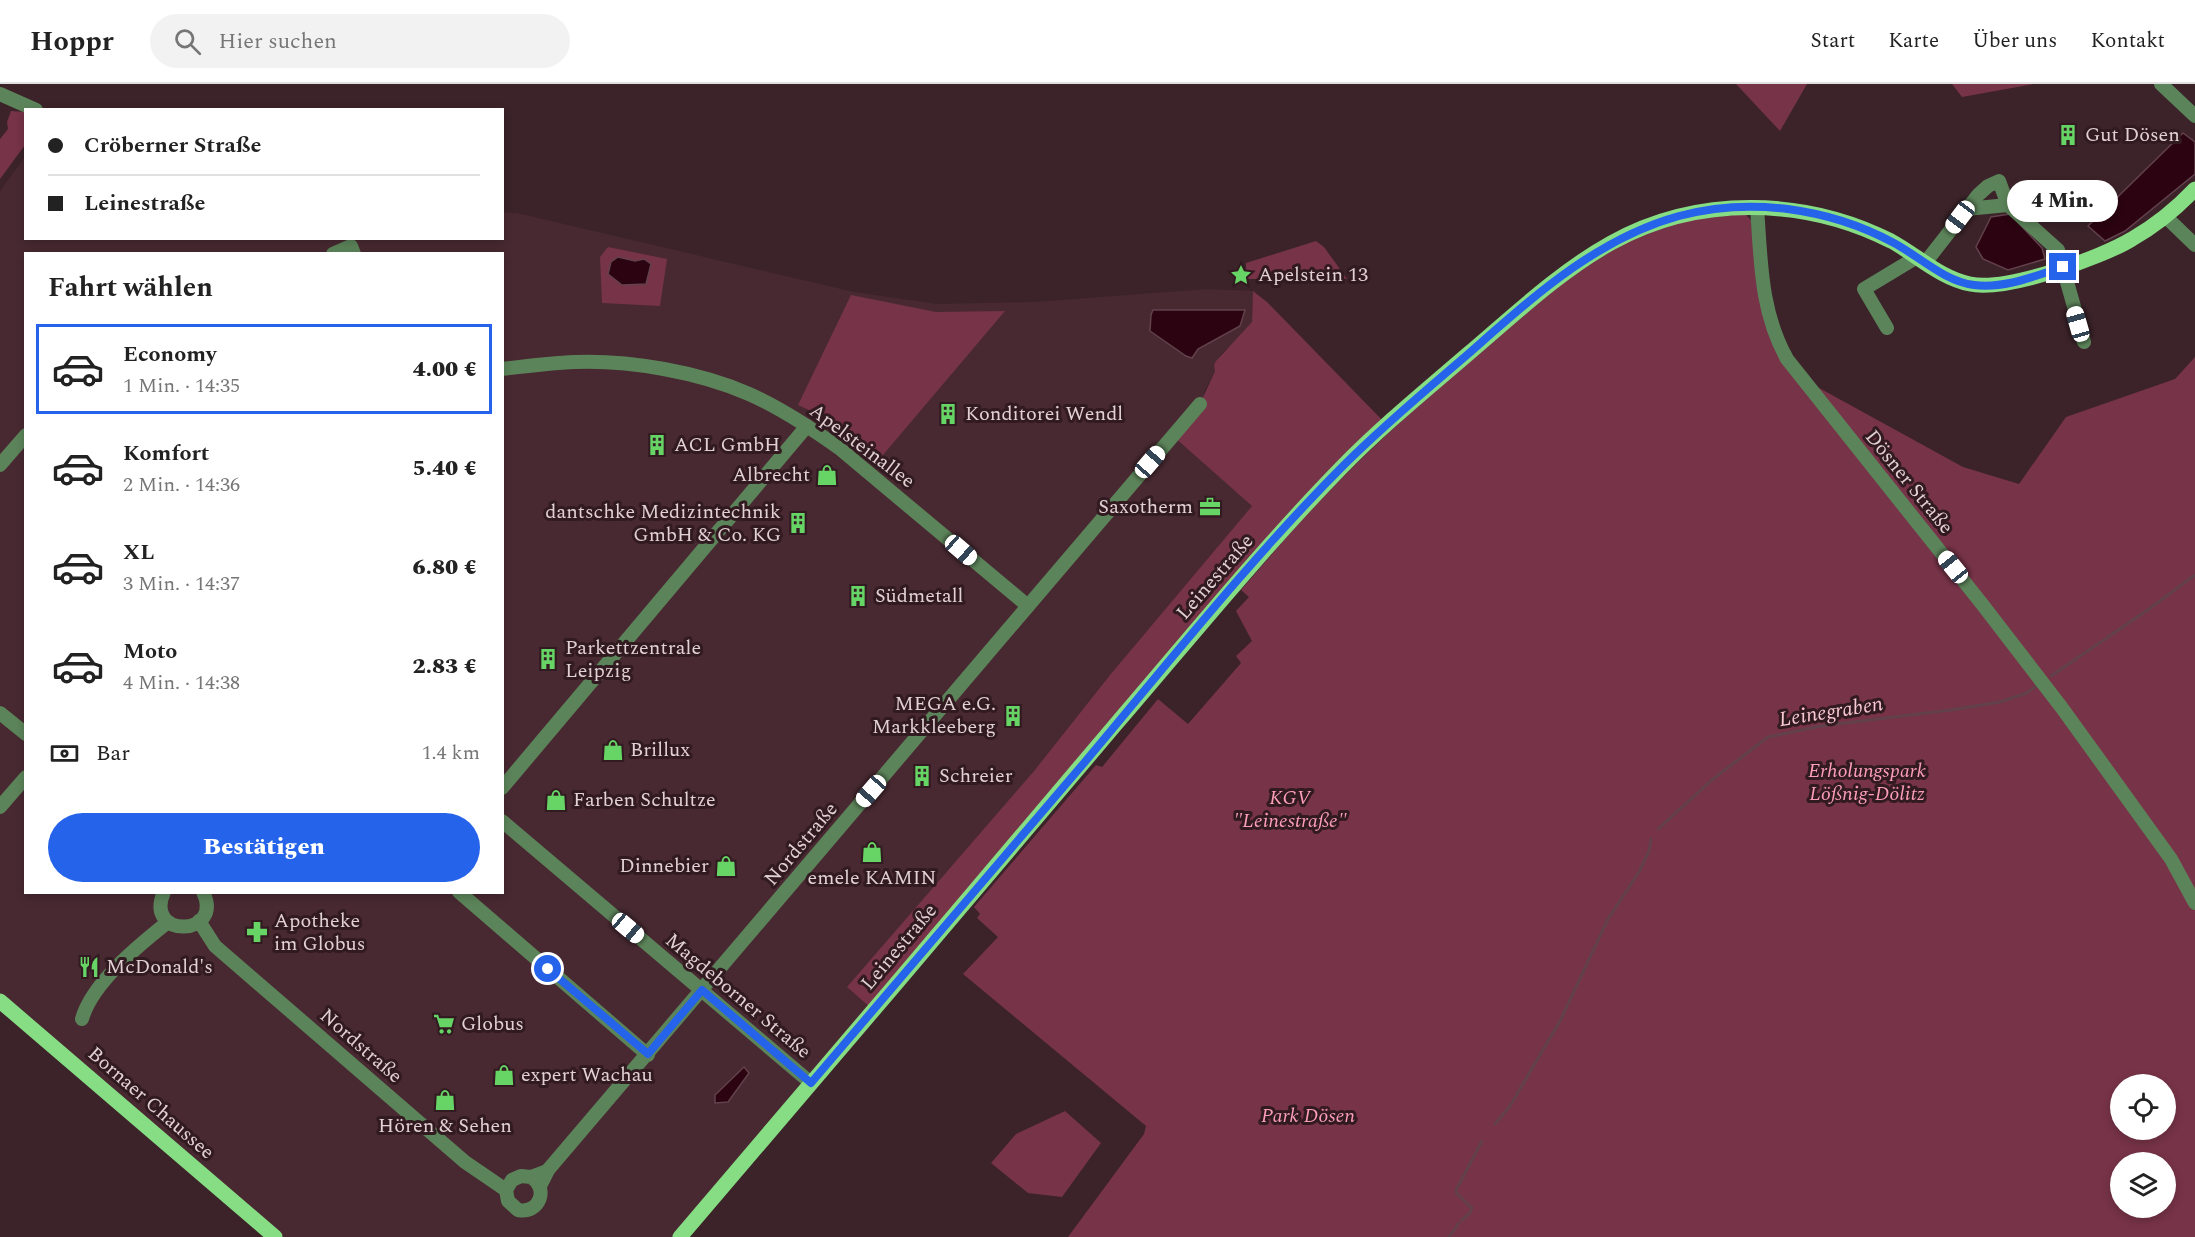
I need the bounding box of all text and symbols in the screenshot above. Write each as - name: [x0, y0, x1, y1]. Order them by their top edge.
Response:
- search box: [150, 14, 570, 68]
- text: Hoppr: [30, 20, 114, 63]
- icon: search: [171, 25, 204, 58]
- text: Hier suchen: [219, 25, 337, 58]
- text: Start: [1810, 25, 1855, 57]
- text: Karte: [1888, 25, 1939, 57]
- text: Über uns: [1972, 25, 2057, 57]
- text: Kontakt: [2090, 25, 2165, 57]
- place label: Gut Dösen: [2085, 120, 2180, 150]
- building icon: Gut Dösen: [2056, 123, 2080, 147]
- text: Cröberner Straße: [84, 129, 261, 162]
- callout: 4 Min.: [2008, 180, 2118, 222]
- text: 4 Min.: [2031, 186, 2094, 216]
- text: Leinestraße: [84, 187, 205, 220]
- car: [1942, 197, 1978, 237]
- route end: [2049, 253, 2076, 280]
- place label: Apelstein 13: [1258, 260, 1368, 290]
- place icon: Apelstein 13: [1229, 263, 1253, 287]
- text: Fahrt wählen: [48, 267, 213, 309]
- car: [2064, 304, 2092, 344]
- text: Economy: [123, 338, 216, 371]
- icon: car: [51, 342, 105, 396]
- text: 4.00 €: [413, 353, 477, 386]
- text: 1 Min. · 14:35: [123, 371, 240, 401]
- street label: Apelsteinallee: [803, 396, 921, 496]
- place label: Konditorei Wendl: [965, 399, 1123, 429]
- building icon: Konditorei Wendl: [936, 402, 960, 426]
- street label: Dösner Straße: [1857, 423, 1961, 541]
- place label: ACL GmbH: [674, 430, 780, 460]
- building icon: ACL GmbH: [645, 433, 669, 457]
- text: Komfort: [123, 437, 209, 470]
- icon: car: [51, 441, 105, 495]
- car: [1131, 443, 1169, 481]
- text: 5.40 €: [413, 452, 477, 485]
- place label: Albrecht: [732, 460, 810, 490]
- shop icon: Albrecht: [815, 463, 839, 487]
- text: 2 Min. · 14:36: [123, 470, 240, 500]
- place label: Saxotherm: [1098, 492, 1193, 522]
- office icon: Saxotherm: [1198, 495, 1222, 519]
- place label: dantschke Medizintechnik GmbH & Co. KG: [545, 497, 781, 550]
- building icon: dantschke Medizintechnik GmbH & Co. KG: [786, 511, 810, 535]
- street label: Leinestraße: [1169, 527, 1261, 627]
- car: [942, 531, 980, 569]
- text: XL: [123, 536, 154, 569]
- icon: car: [51, 540, 105, 594]
- car: [1935, 547, 1971, 587]
- text: 6.80 €: [413, 551, 477, 584]
- text: 3 Min. · 14:37: [123, 569, 240, 599]
- place label: Südmetall: [875, 581, 963, 611]
- building icon: Südmetall: [846, 584, 870, 608]
- place label: Parkettzentrale Leipzig: [565, 633, 701, 686]
- text: Moto: [123, 635, 177, 668]
- icon: car: [51, 639, 105, 693]
- building icon: Parkettzentrale Leipzig: [536, 647, 560, 671]
- text: 2.83 €: [413, 650, 477, 683]
- text: 4 Min. · 14:38: [123, 668, 240, 698]
- water label: Leinegraben: [1777, 688, 1885, 736]
- place label: MEGA e.G. Markkleeberg: [872, 689, 996, 742]
- building icon: MEGA e.G. Markkleeberg: [1001, 704, 1025, 728]
- place label: Brillux: [630, 735, 690, 765]
- icon: cash: [48, 737, 81, 770]
- text: Bar: [96, 737, 130, 770]
- text: 1.4 km: [422, 738, 480, 768]
- shop icon: Brillux: [601, 738, 625, 762]
- park label: Erholungspark Lößnig-Dölitz: [1808, 756, 1927, 809]
- place label: Schreier: [939, 761, 1013, 791]
- building icon: Schreier: [910, 764, 934, 788]
- car: [852, 772, 890, 810]
- park label: KGV "Leinestraße": [1233, 783, 1347, 836]
- place label: Farben Schultze: [573, 785, 716, 815]
- shop icon: Farben Schultze: [544, 788, 568, 812]
- street label: Nordstraße: [757, 796, 845, 892]
- button: Bestätigen: [48, 813, 480, 882]
- shop icon: emele KAMIN: [860, 840, 884, 864]
- place label: Dinnebier: [619, 851, 709, 881]
- shop icon: Dinnebier: [714, 854, 738, 878]
- place label: emele KAMIN: [808, 863, 936, 893]
- street label: Leinestraße: [854, 897, 944, 997]
- place label: Apotheke im Globus: [274, 906, 365, 959]
- car: [608, 910, 648, 946]
- pharmacy icon: Apotheke im Globus: [245, 920, 269, 944]
- street label: Magdeborner Straße: [658, 926, 818, 1066]
- place label: McDonald's: [106, 952, 213, 982]
- restaurant icon: McDonald's: [77, 955, 101, 979]
- route start: [534, 955, 561, 982]
- street label: Nordstraße: [313, 1001, 409, 1091]
- place label: Globus: [461, 1009, 524, 1039]
- supermarket icon: Globus: [432, 1012, 456, 1036]
- street label: Bornaer Chaussee: [81, 1039, 221, 1167]
- place label: expert Wachau: [521, 1060, 653, 1090]
- shop icon: expert Wachau: [492, 1063, 516, 1087]
- map controls: [2110, 1074, 2176, 1218]
- button: locate: [2110, 1074, 2176, 1140]
- shop icon: Hören & Sehen: [433, 1088, 457, 1112]
- park label: Park Dösen: [1261, 1101, 1355, 1131]
- place label: Hören & Sehen: [378, 1111, 512, 1141]
- button: layers: [2110, 1152, 2176, 1218]

